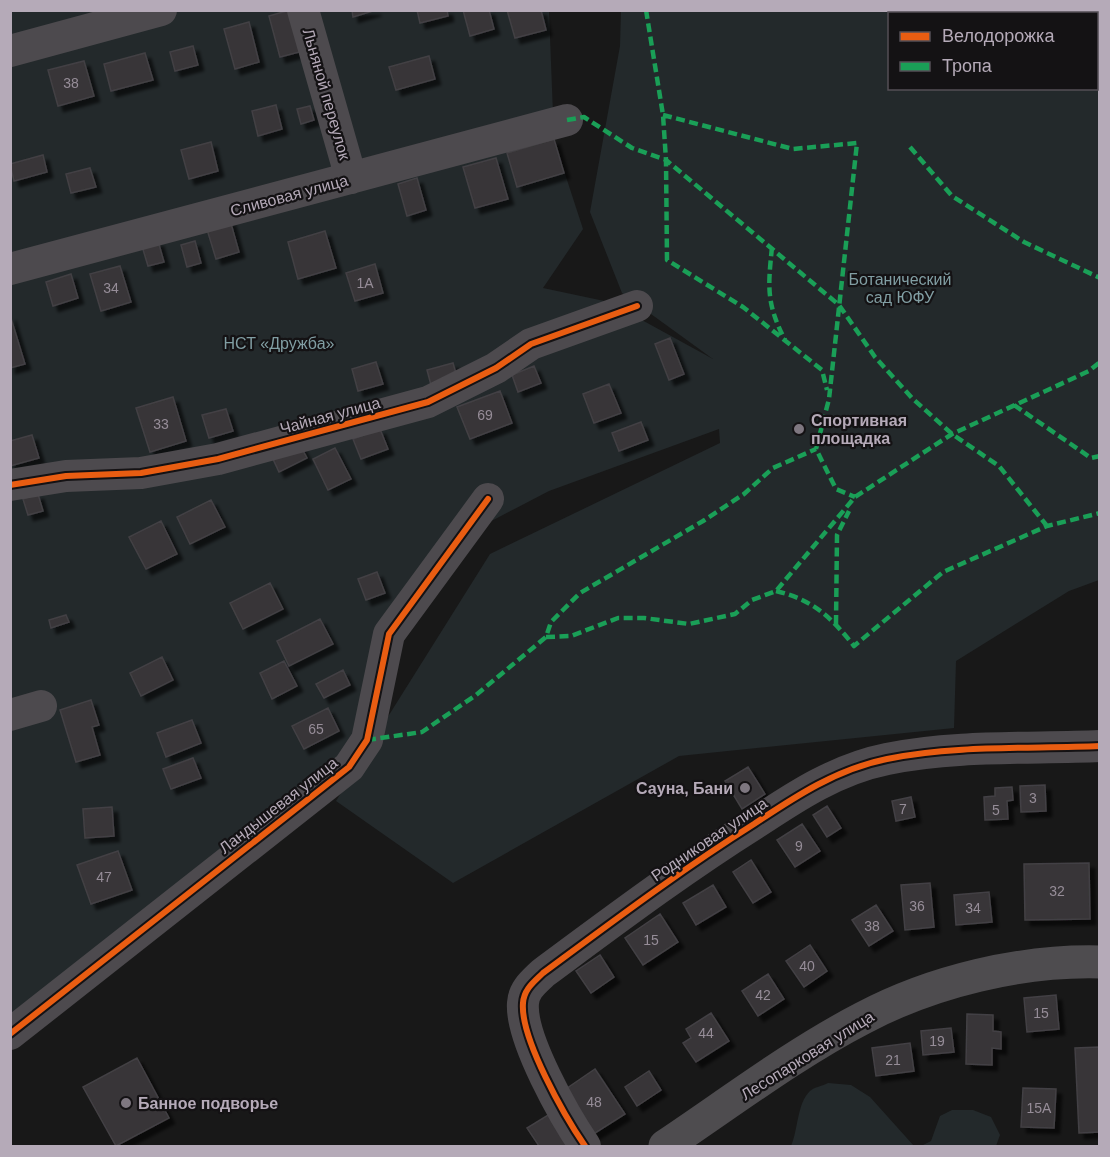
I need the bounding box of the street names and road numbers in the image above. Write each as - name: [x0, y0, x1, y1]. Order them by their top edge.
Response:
- street label: Льняной переулок: [300, 27, 354, 163]
- street label: Сливовая улица: [228, 172, 350, 219]
- street label: Чайная улица: [278, 394, 382, 437]
- street label: Ландышевая улица: [216, 754, 341, 857]
- street label: Родниковая улица: [648, 794, 770, 884]
- street label: Лесопарковая улица: [738, 1008, 877, 1103]

